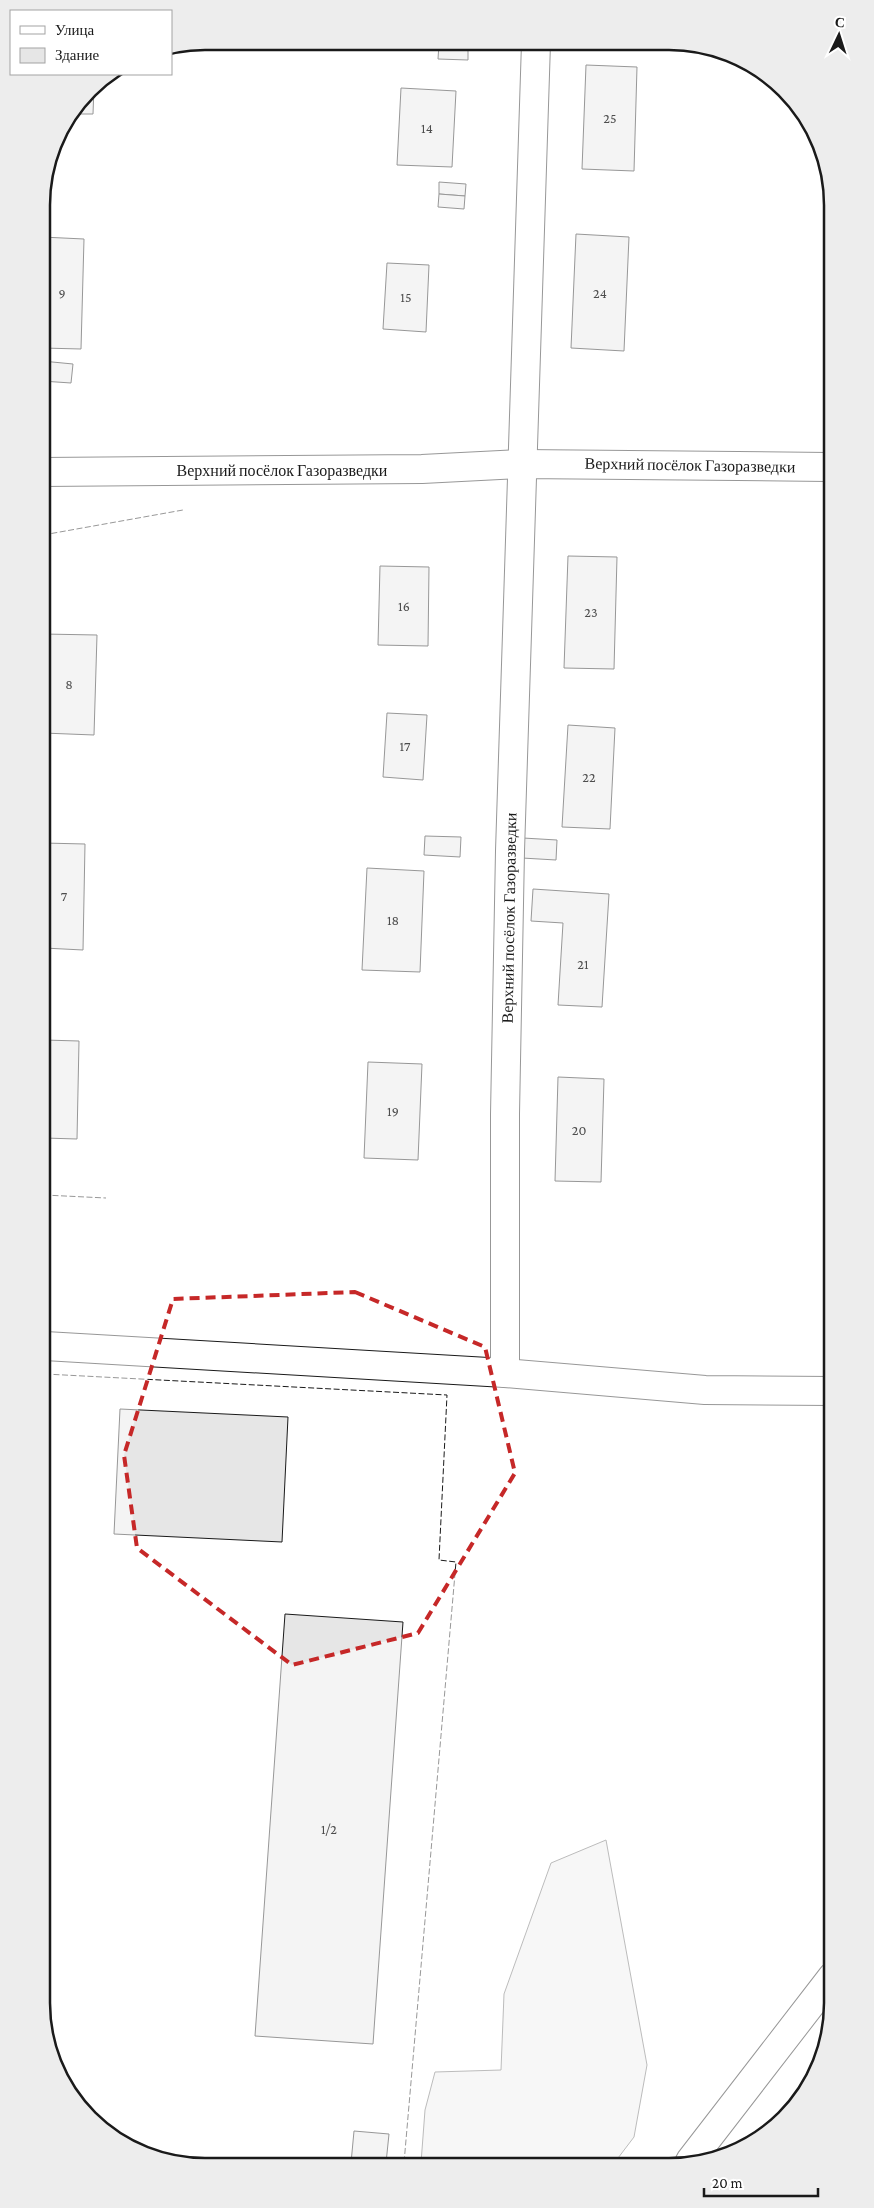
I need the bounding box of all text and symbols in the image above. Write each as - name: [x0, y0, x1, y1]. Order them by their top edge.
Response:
- legend: [10, 10, 172, 75]
- north arrow: [814, 10, 864, 60]
- text: С: [834, 14, 846, 30]
- text: Улица: [55, 22, 94, 38]
- text: Здание: [55, 47, 99, 63]
- house number: 25: [603, 110, 617, 126]
- house number: 14: [421, 120, 433, 136]
- house number: 9: [58, 285, 66, 301]
- house number: 24: [593, 285, 607, 301]
- house number: 15: [400, 289, 412, 305]
- street label: Верхний посёлок Газоразведки: [584, 455, 796, 476]
- street label: Верхний посёлок Газоразведки: [177, 462, 388, 480]
- house number: 16: [398, 598, 410, 614]
- house number: 23: [584, 604, 598, 620]
- house number: 8: [65, 676, 73, 692]
- house number: 17: [399, 738, 411, 754]
- house number: 22: [582, 769, 596, 785]
- street label: Верхний посёлок Газоразведки: [499, 812, 520, 1024]
- house number: 7: [61, 888, 68, 904]
- house number: 18: [387, 912, 399, 928]
- house number: 21: [577, 956, 589, 972]
- house number: 19: [387, 1103, 399, 1119]
- house number: 20: [572, 1122, 586, 1138]
- house number: 1/2: [321, 1821, 337, 1837]
- scale bar: [704, 2166, 818, 2198]
- text: 20 m: [712, 2175, 743, 2191]

